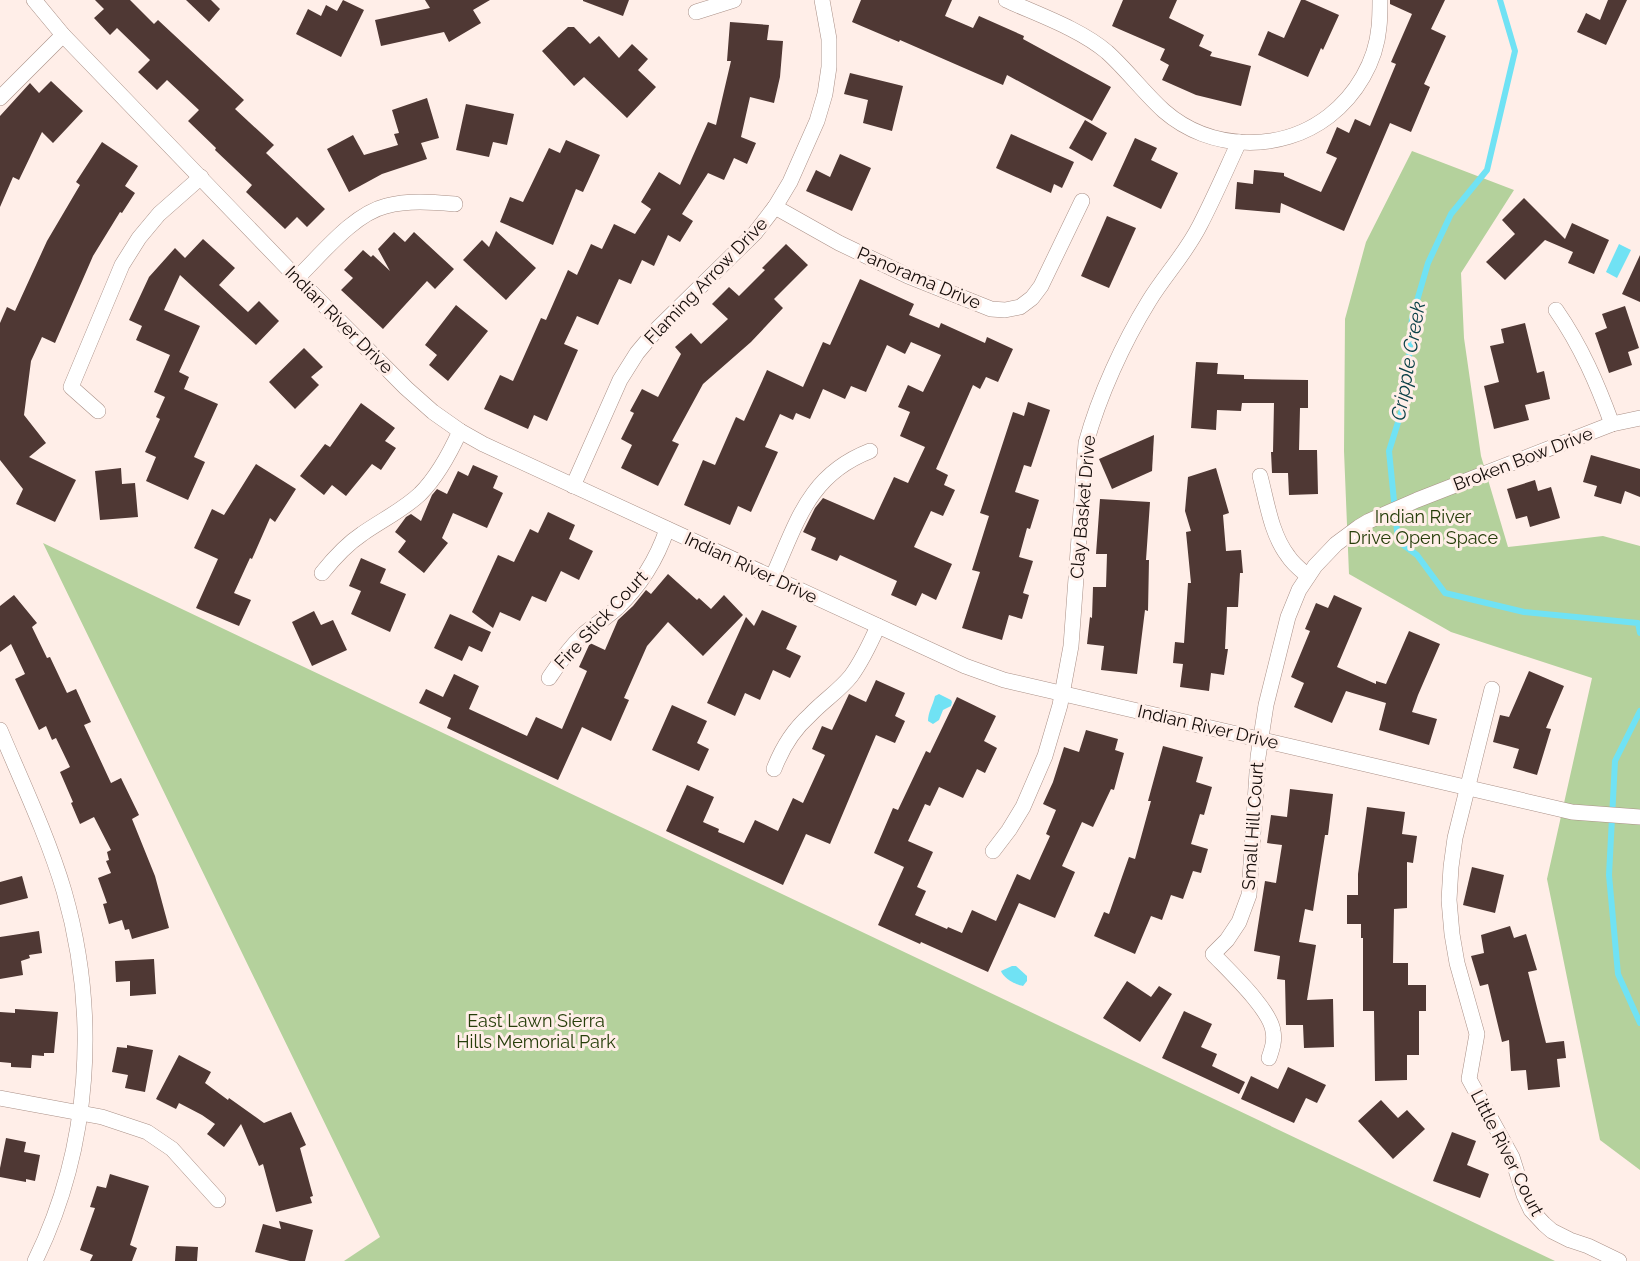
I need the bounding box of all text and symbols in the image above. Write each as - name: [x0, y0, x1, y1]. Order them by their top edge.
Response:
- street label: Flaming Arrow Drive: [640, 213, 772, 348]
- street label: Panorama Drive: [854, 242, 984, 313]
- street label: Indian River Drive: [281, 261, 398, 378]
- water label: Cripple Creek: [1386, 299, 1430, 422]
- street label: Broken Bow Drive: [1450, 422, 1596, 495]
- street label: Clay Basket Drive: [1066, 434, 1099, 580]
- park label: Indian River Drive Open Space: [1348, 506, 1498, 548]
- street label: Indian River Drive: [682, 528, 821, 608]
- street label: Fire Stick Court: [550, 566, 651, 673]
- street label: Indian River Drive: [1136, 700, 1281, 753]
- street label: Small Hill Court: [1238, 761, 1267, 891]
- park label: East Lawn Sierra Hills Memorial Park: [456, 1010, 616, 1052]
- street label: Little River Court: [1467, 1086, 1548, 1219]

